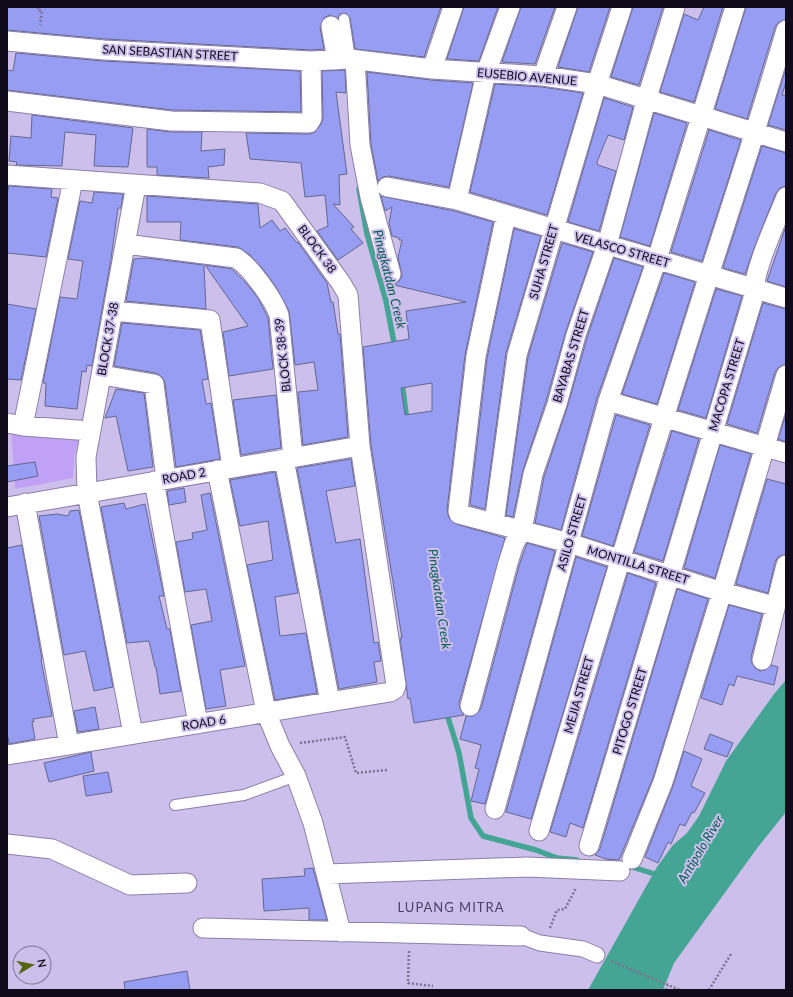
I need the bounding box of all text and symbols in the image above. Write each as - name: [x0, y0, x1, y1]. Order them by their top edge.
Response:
- street label: SAN SEBASTIAN STREET: [102, 41, 238, 64]
- street label: EUSEBIO AVENUE: [477, 65, 578, 88]
- street label: BLOCK 38: [295, 222, 340, 276]
- street label: SUHA STREET: [526, 223, 561, 301]
- water label: Pinagkatdan Creek: [370, 228, 410, 331]
- street label: VELASCO STREET: [573, 229, 672, 270]
- street label: BLOCK 37-38: [94, 301, 121, 377]
- street label: BAYABAS STREET: [549, 307, 592, 404]
- street label: BLOCK 38-39: [271, 317, 294, 393]
- street label: MACOPA STREET: [705, 337, 748, 433]
- street label: ROAD 2: [161, 464, 207, 487]
- street label: ASILO STREET: [553, 493, 590, 573]
- street label: MONTILLA STREET: [585, 542, 691, 587]
- water label: Pinagkatdan Creek: [425, 548, 455, 651]
- street label: MEJIA STREET: [560, 655, 597, 735]
- street label: PITOGO STREET: [609, 665, 650, 756]
- street label: ROAD 6: [181, 712, 227, 733]
- water label: Antipolo River: [673, 812, 727, 887]
- district label: LUPANG MITRA: [398, 899, 504, 915]
- north arrow: [12, 945, 52, 985]
- text: N: [35, 958, 49, 968]

